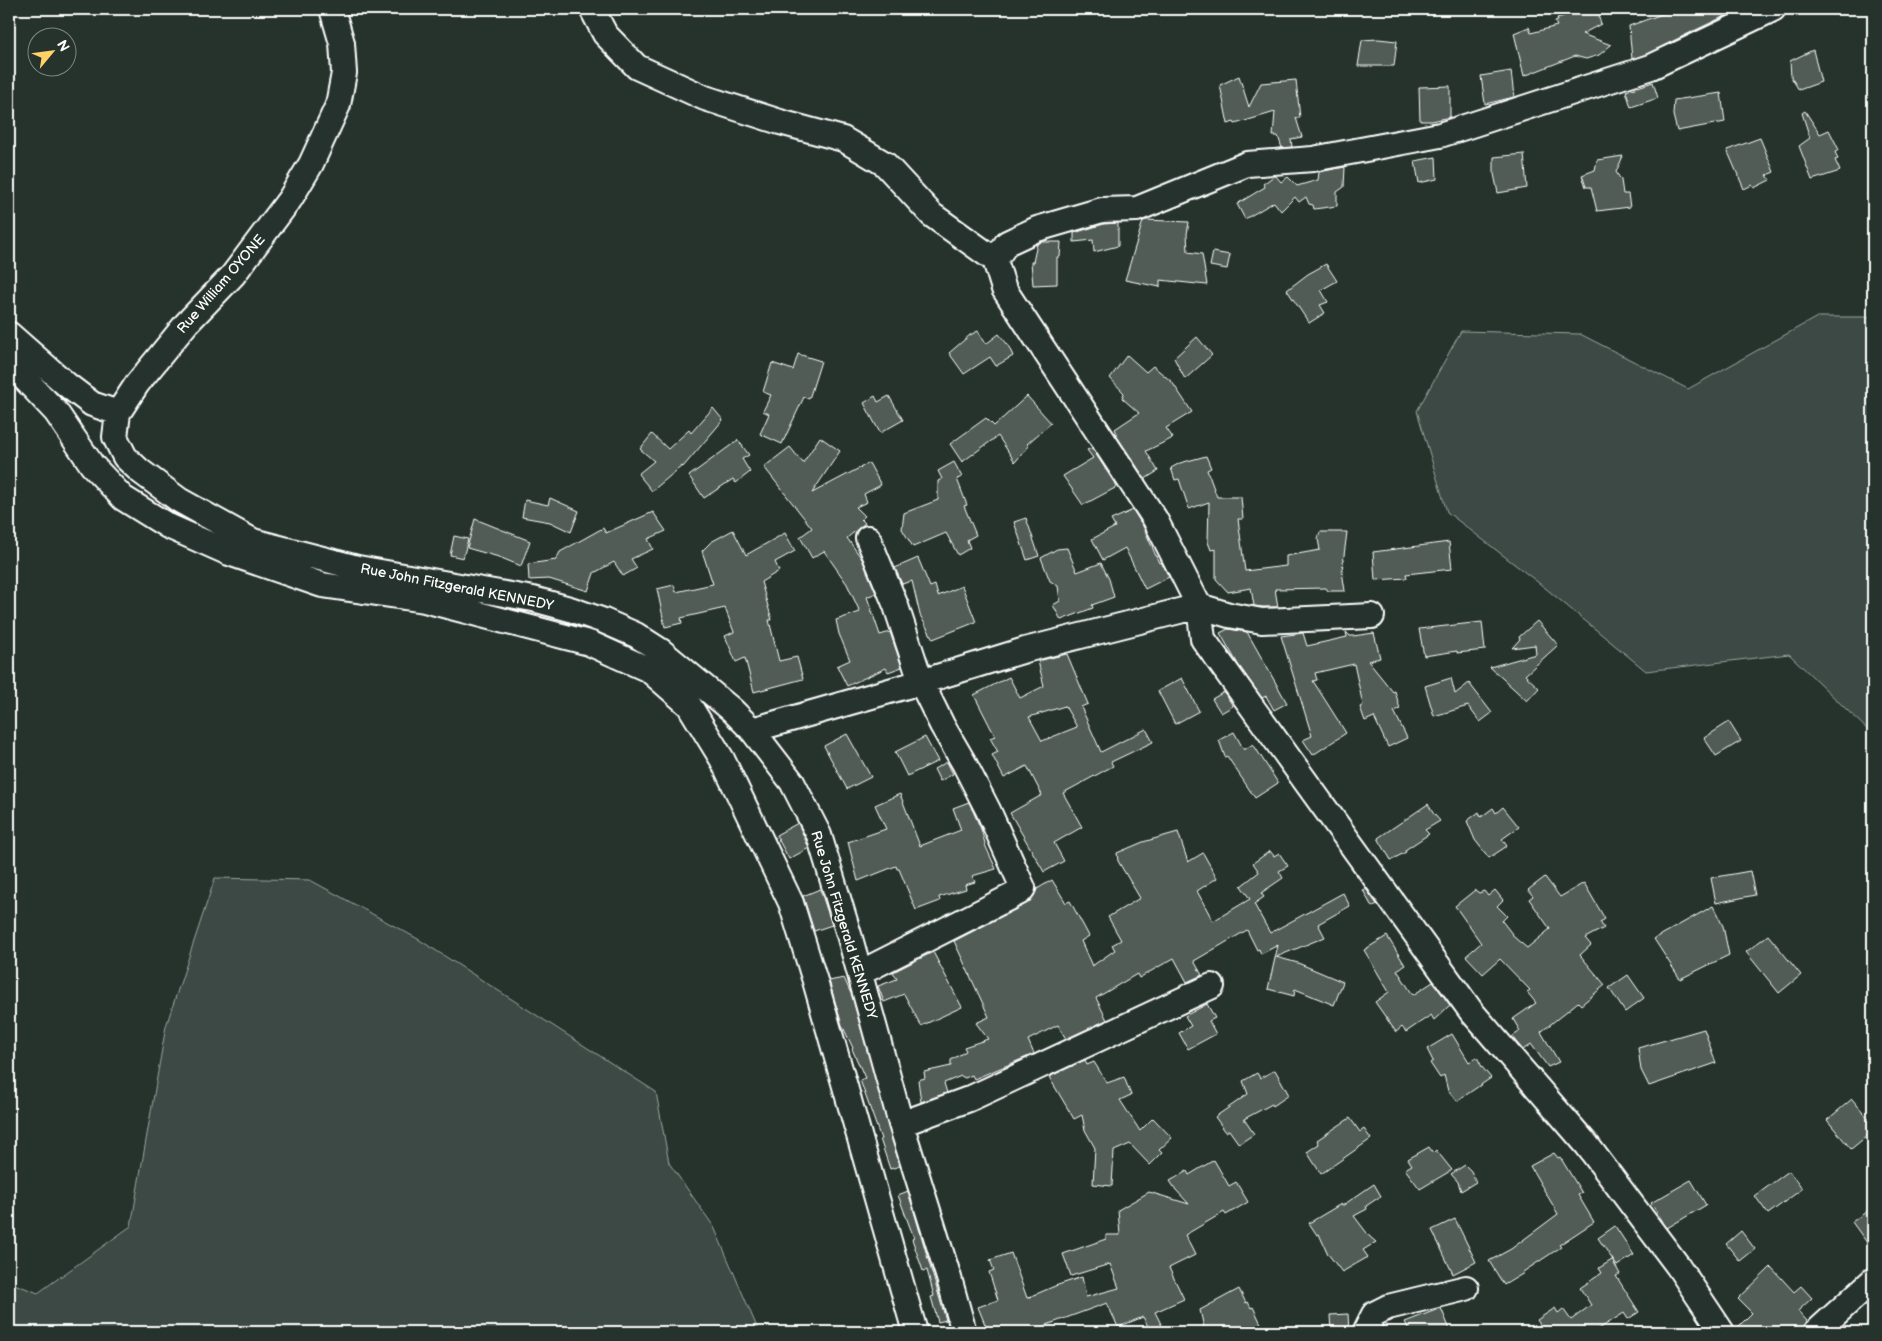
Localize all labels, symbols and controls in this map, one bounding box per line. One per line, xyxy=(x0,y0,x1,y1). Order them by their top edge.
north arrow xyxy=(28,28,78,78)
text: N xyxy=(53,37,73,55)
street label: Rue William OYONE xyxy=(173,231,269,337)
street label: Rue John Fitzgerald KENNEDY xyxy=(359,560,556,614)
street label: Rue John Fitzgerald KENNEDY xyxy=(807,829,881,1022)

